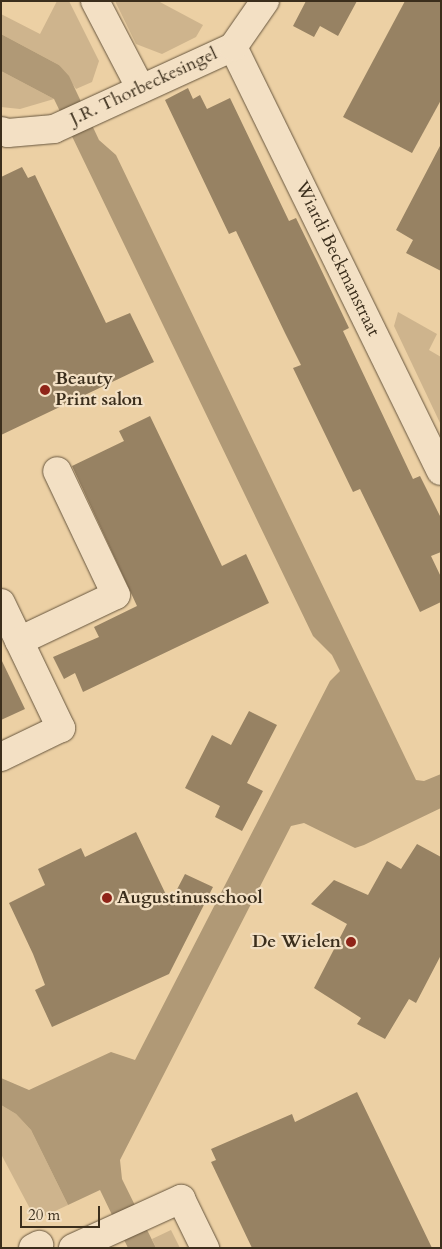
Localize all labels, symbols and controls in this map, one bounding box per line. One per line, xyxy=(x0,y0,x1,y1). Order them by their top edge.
street label: J.R. Thorbeckesingel xyxy=(67,43,221,131)
street label: Wiardi Beckmanstraat xyxy=(290,178,384,340)
place label: Beauty Print salon xyxy=(55,369,143,412)
marker: Beauty Print salon xyxy=(39,384,51,396)
place label: Augustinusschool xyxy=(117,887,263,909)
marker: Augustinusschool xyxy=(101,892,113,904)
place label: De Wielen xyxy=(252,931,341,953)
marker: De Wielen xyxy=(345,936,357,948)
scale bar xyxy=(22,1196,102,1228)
text: 20 m xyxy=(28,1205,60,1225)

